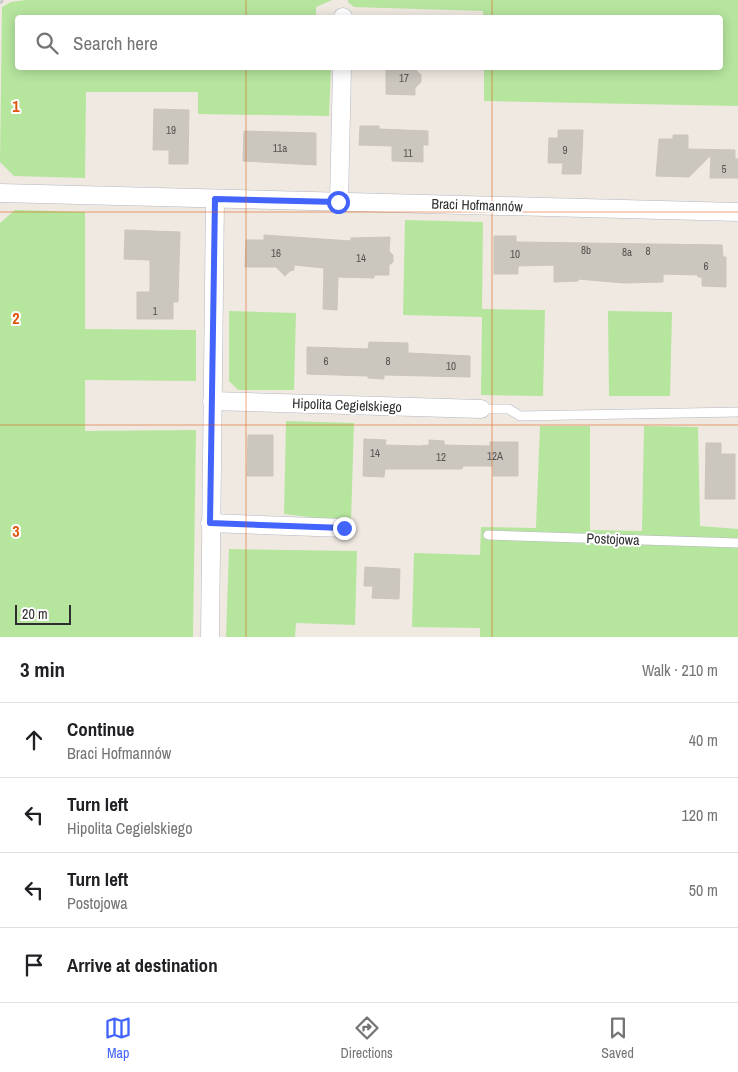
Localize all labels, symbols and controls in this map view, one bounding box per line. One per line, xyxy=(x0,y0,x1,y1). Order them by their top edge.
search box xyxy=(15,15,723,70)
icon: search xyxy=(33,29,61,57)
text: Search here xyxy=(73,30,158,56)
house number: 17 xyxy=(399,71,409,85)
text: 1 xyxy=(12,95,20,117)
house number: 19 xyxy=(166,123,176,137)
house number: 11a xyxy=(273,141,287,155)
house number: 9 xyxy=(562,143,568,157)
house number: 11 xyxy=(403,146,413,160)
house number: 5 xyxy=(721,162,727,176)
route start xyxy=(327,191,350,214)
street label: Braci Hofmannów xyxy=(431,194,524,216)
house number: 8b xyxy=(581,243,591,257)
house number: 8 xyxy=(645,244,651,258)
house number: 8a xyxy=(622,245,632,259)
house number: 16 xyxy=(271,246,281,260)
house number: 10 xyxy=(510,247,520,261)
house number: 14 xyxy=(356,251,366,265)
house number: 6 xyxy=(703,259,709,273)
house number: 1 xyxy=(152,304,158,318)
text: 2 xyxy=(12,307,20,329)
house number: 6 xyxy=(323,354,329,368)
house number: 8 xyxy=(385,354,391,368)
house number: 10 xyxy=(446,359,456,373)
street label: Hipolita Cegielskiego xyxy=(292,394,402,416)
house number: 14 xyxy=(370,446,380,460)
house number: 12A xyxy=(487,449,504,463)
house number: 12 xyxy=(436,450,446,464)
route end xyxy=(333,517,356,540)
text: 3 xyxy=(12,520,20,542)
street label: Postojowa xyxy=(586,529,640,549)
scale bar xyxy=(15,602,71,625)
text: 20 m xyxy=(22,605,48,623)
text: 3 min xyxy=(20,655,65,684)
text: Walk · 210 m xyxy=(642,659,718,681)
text: Continue xyxy=(67,716,135,742)
icon: ahead xyxy=(20,726,48,754)
text: 40 m xyxy=(689,729,718,751)
text: Braci Hofmannów xyxy=(67,742,171,764)
text: Turn left xyxy=(67,791,128,817)
icon: left xyxy=(20,801,48,829)
text: 120 m xyxy=(682,804,718,826)
text: Hipolita Cegielskiego xyxy=(67,817,192,839)
text: Turn left xyxy=(67,866,128,892)
icon: left xyxy=(20,876,48,904)
text: 50 m xyxy=(689,879,718,901)
text: Postojowa xyxy=(67,892,128,914)
icon: arrive xyxy=(20,951,48,979)
text: Arrive at destination xyxy=(67,952,218,978)
tab: Map xyxy=(104,1014,132,1062)
tab: Directions xyxy=(341,1014,393,1062)
tab: Saved xyxy=(601,1014,634,1062)

